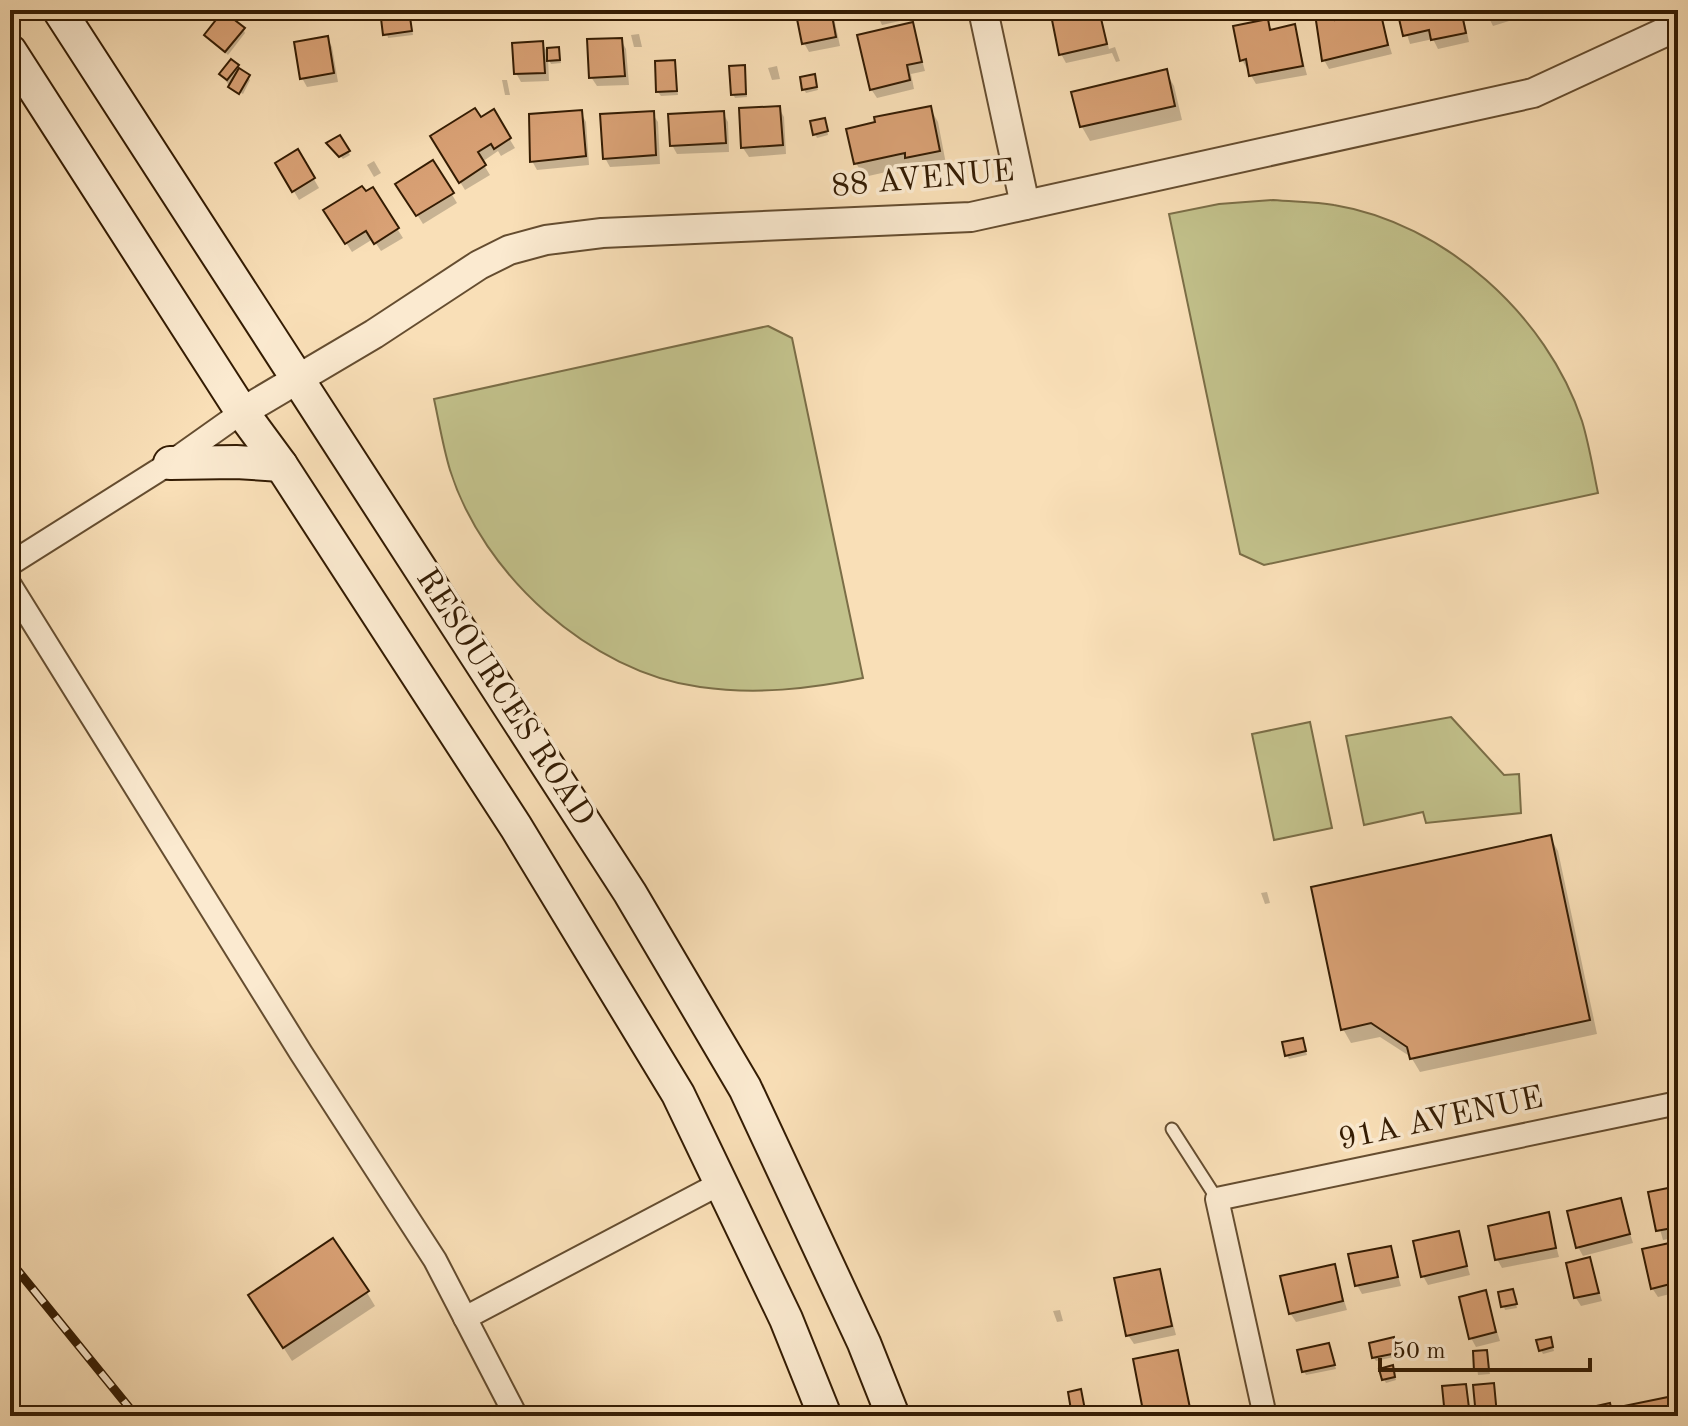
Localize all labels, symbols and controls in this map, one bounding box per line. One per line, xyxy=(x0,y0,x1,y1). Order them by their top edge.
street label: 88 AVENUE xyxy=(830,156,1016,204)
street label: RESOURCES ROAD xyxy=(409,564,599,832)
street label: 91A AVENUE xyxy=(1336,1083,1546,1157)
scale bar xyxy=(1380,1322,1590,1372)
text: 50 m xyxy=(1392,1340,1446,1364)

